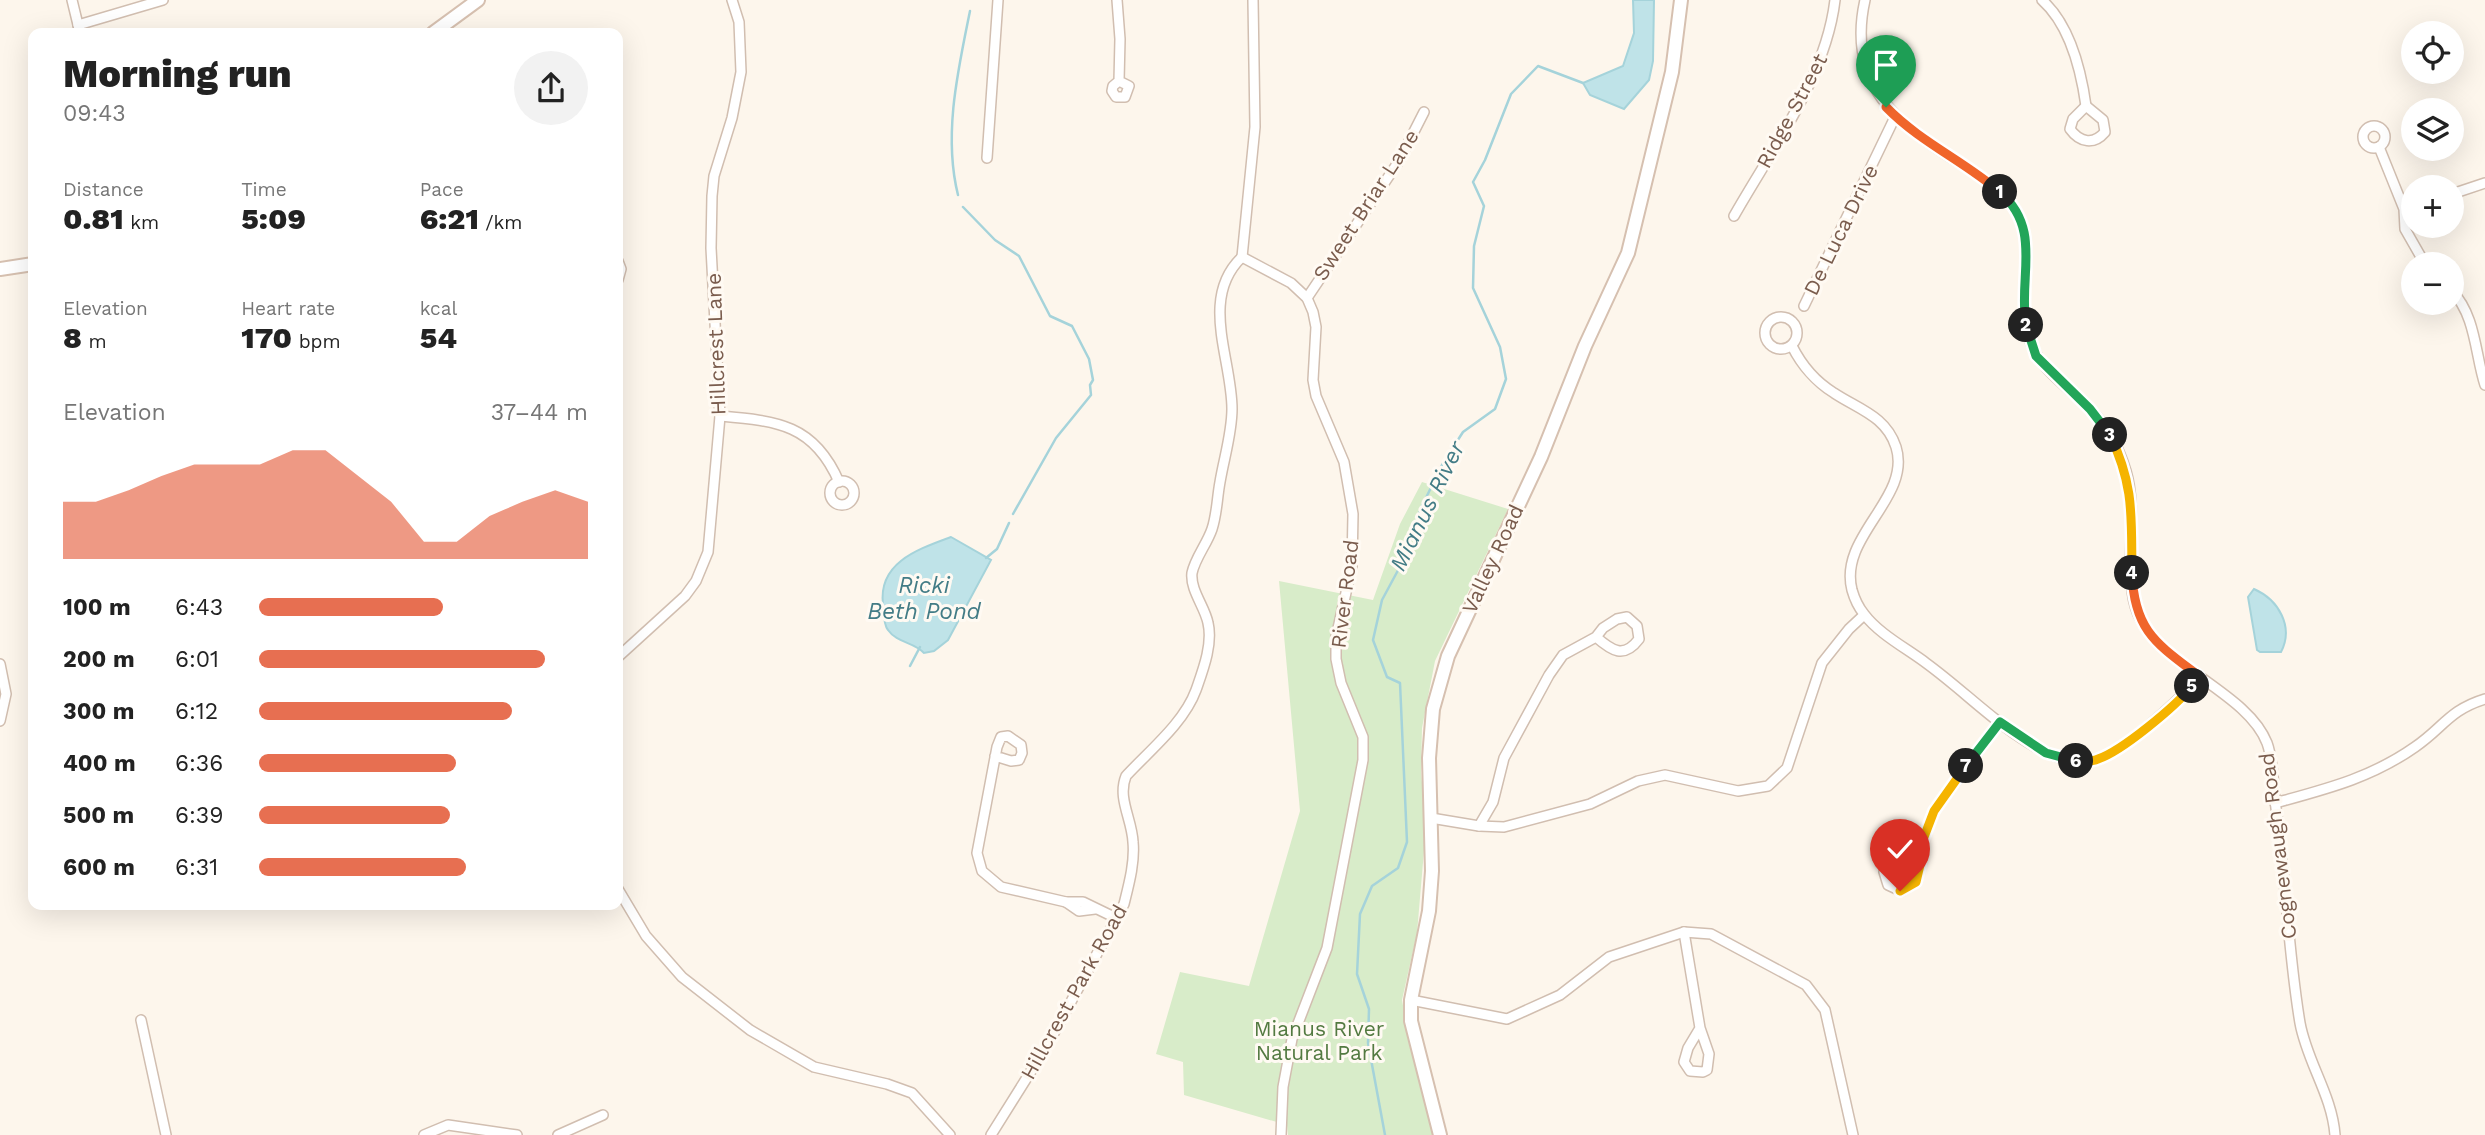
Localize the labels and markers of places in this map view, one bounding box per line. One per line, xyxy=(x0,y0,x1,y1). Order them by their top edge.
pin xyxy=(1856,35,1916,107)
pin: 1 xyxy=(1982,174,2018,210)
pin: 2 xyxy=(2008,308,2044,342)
pin: 3 xyxy=(2092,418,2128,452)
pin: 4 xyxy=(2114,556,2150,590)
pin: 5 xyxy=(2174,668,2210,704)
pin: 6 xyxy=(2058,744,2094,778)
pin: 7 xyxy=(1948,748,1983,784)
pin xyxy=(1870,819,1930,891)

